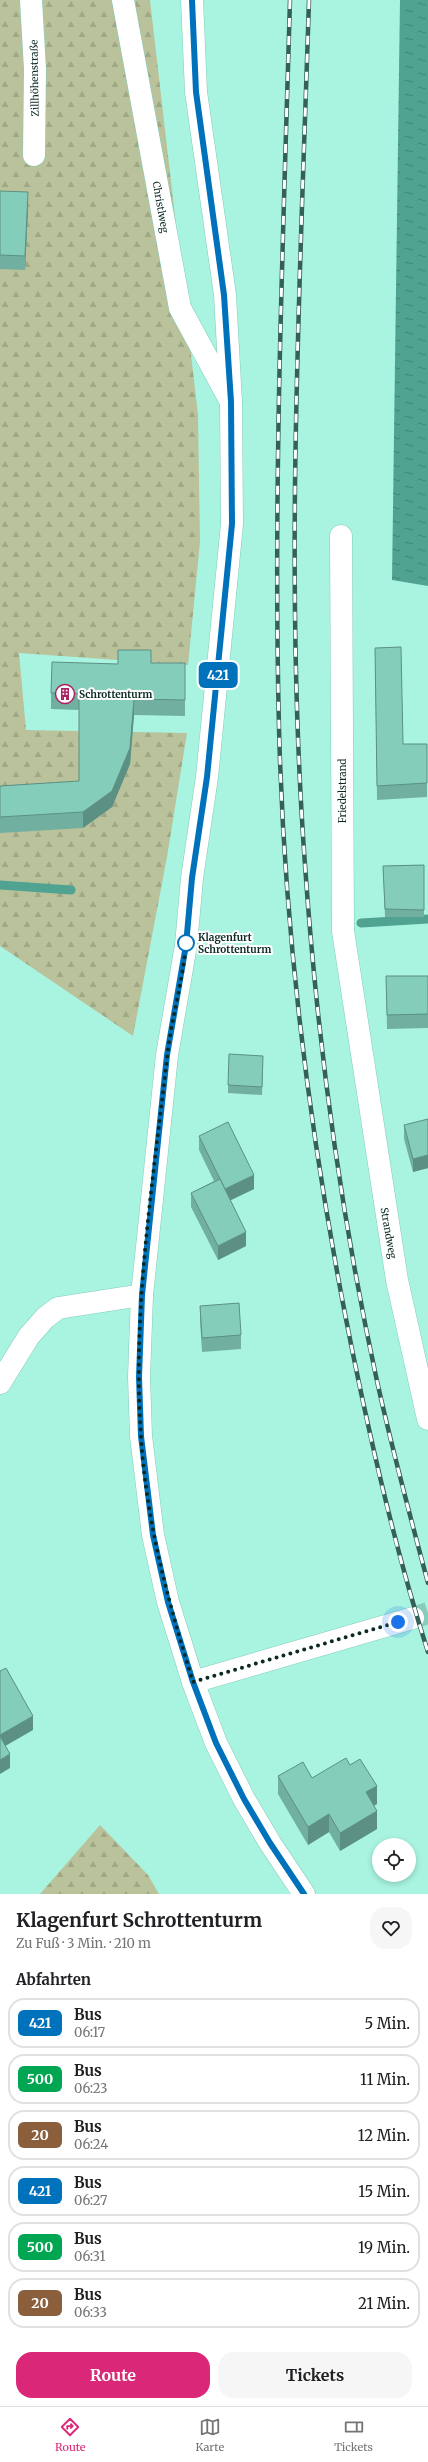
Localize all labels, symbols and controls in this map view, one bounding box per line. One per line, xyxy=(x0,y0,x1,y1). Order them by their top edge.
street label: Zillhöhenstraße xyxy=(27,39,42,117)
street label: Christlweg xyxy=(150,180,171,234)
line badge: 421 xyxy=(195,662,241,688)
text: 421 xyxy=(207,666,229,684)
building icon: Schrottenturm xyxy=(54,683,76,705)
place label: Schrottenturm xyxy=(79,688,152,701)
street label: Friedelstrand xyxy=(336,759,349,823)
place label: Klagenfurt Schrottenturm xyxy=(198,931,271,956)
marker: Klagenfurt Schrottenturm xyxy=(177,934,195,952)
street label: Strandweg xyxy=(378,1206,399,1260)
your location xyxy=(388,1612,408,1632)
map controls xyxy=(372,1838,416,1882)
button: locate xyxy=(372,1838,416,1882)
button: heart xyxy=(370,1907,412,1949)
text: Klagenfurt Schrottenturm xyxy=(16,1908,262,1932)
text: Zu Fuß · 3 Min. · 210 m xyxy=(16,1935,151,1952)
text: Abfahrten xyxy=(16,1970,91,1989)
text: Bus xyxy=(74,2005,102,2024)
text: 421 xyxy=(29,2014,51,2032)
text: 5 Min. xyxy=(364,2014,410,2033)
text: 06:17 xyxy=(74,2024,105,2041)
text: Bus xyxy=(74,2061,102,2080)
text: 500 xyxy=(27,2070,53,2088)
text: 11 Min. xyxy=(360,2070,410,2089)
text: 06:23 xyxy=(74,2080,108,2097)
text: Bus xyxy=(74,2117,102,2136)
text: 20 xyxy=(31,2126,49,2144)
text: 12 Min. xyxy=(358,2126,410,2145)
text: 06:24 xyxy=(74,2136,108,2153)
text: Bus xyxy=(74,2173,102,2192)
text: 421 xyxy=(29,2182,51,2200)
text: 15 Min. xyxy=(358,2182,410,2201)
text: 06:27 xyxy=(74,2192,108,2209)
text: Bus xyxy=(74,2229,102,2248)
text: 500 xyxy=(27,2238,53,2256)
text: 19 Min. xyxy=(358,2238,410,2257)
text: 06:31 xyxy=(74,2248,105,2265)
text: Bus xyxy=(74,2285,102,2304)
text: 20 xyxy=(31,2294,49,2312)
text: 21 Min. xyxy=(358,2294,410,2313)
text: 06:33 xyxy=(74,2304,107,2321)
button: Route xyxy=(16,2352,210,2398)
button: Tickets xyxy=(218,2352,412,2398)
tab: Route xyxy=(55,2416,86,2454)
tab: Karte xyxy=(196,2416,224,2454)
tab: Tickets xyxy=(334,2416,373,2454)

